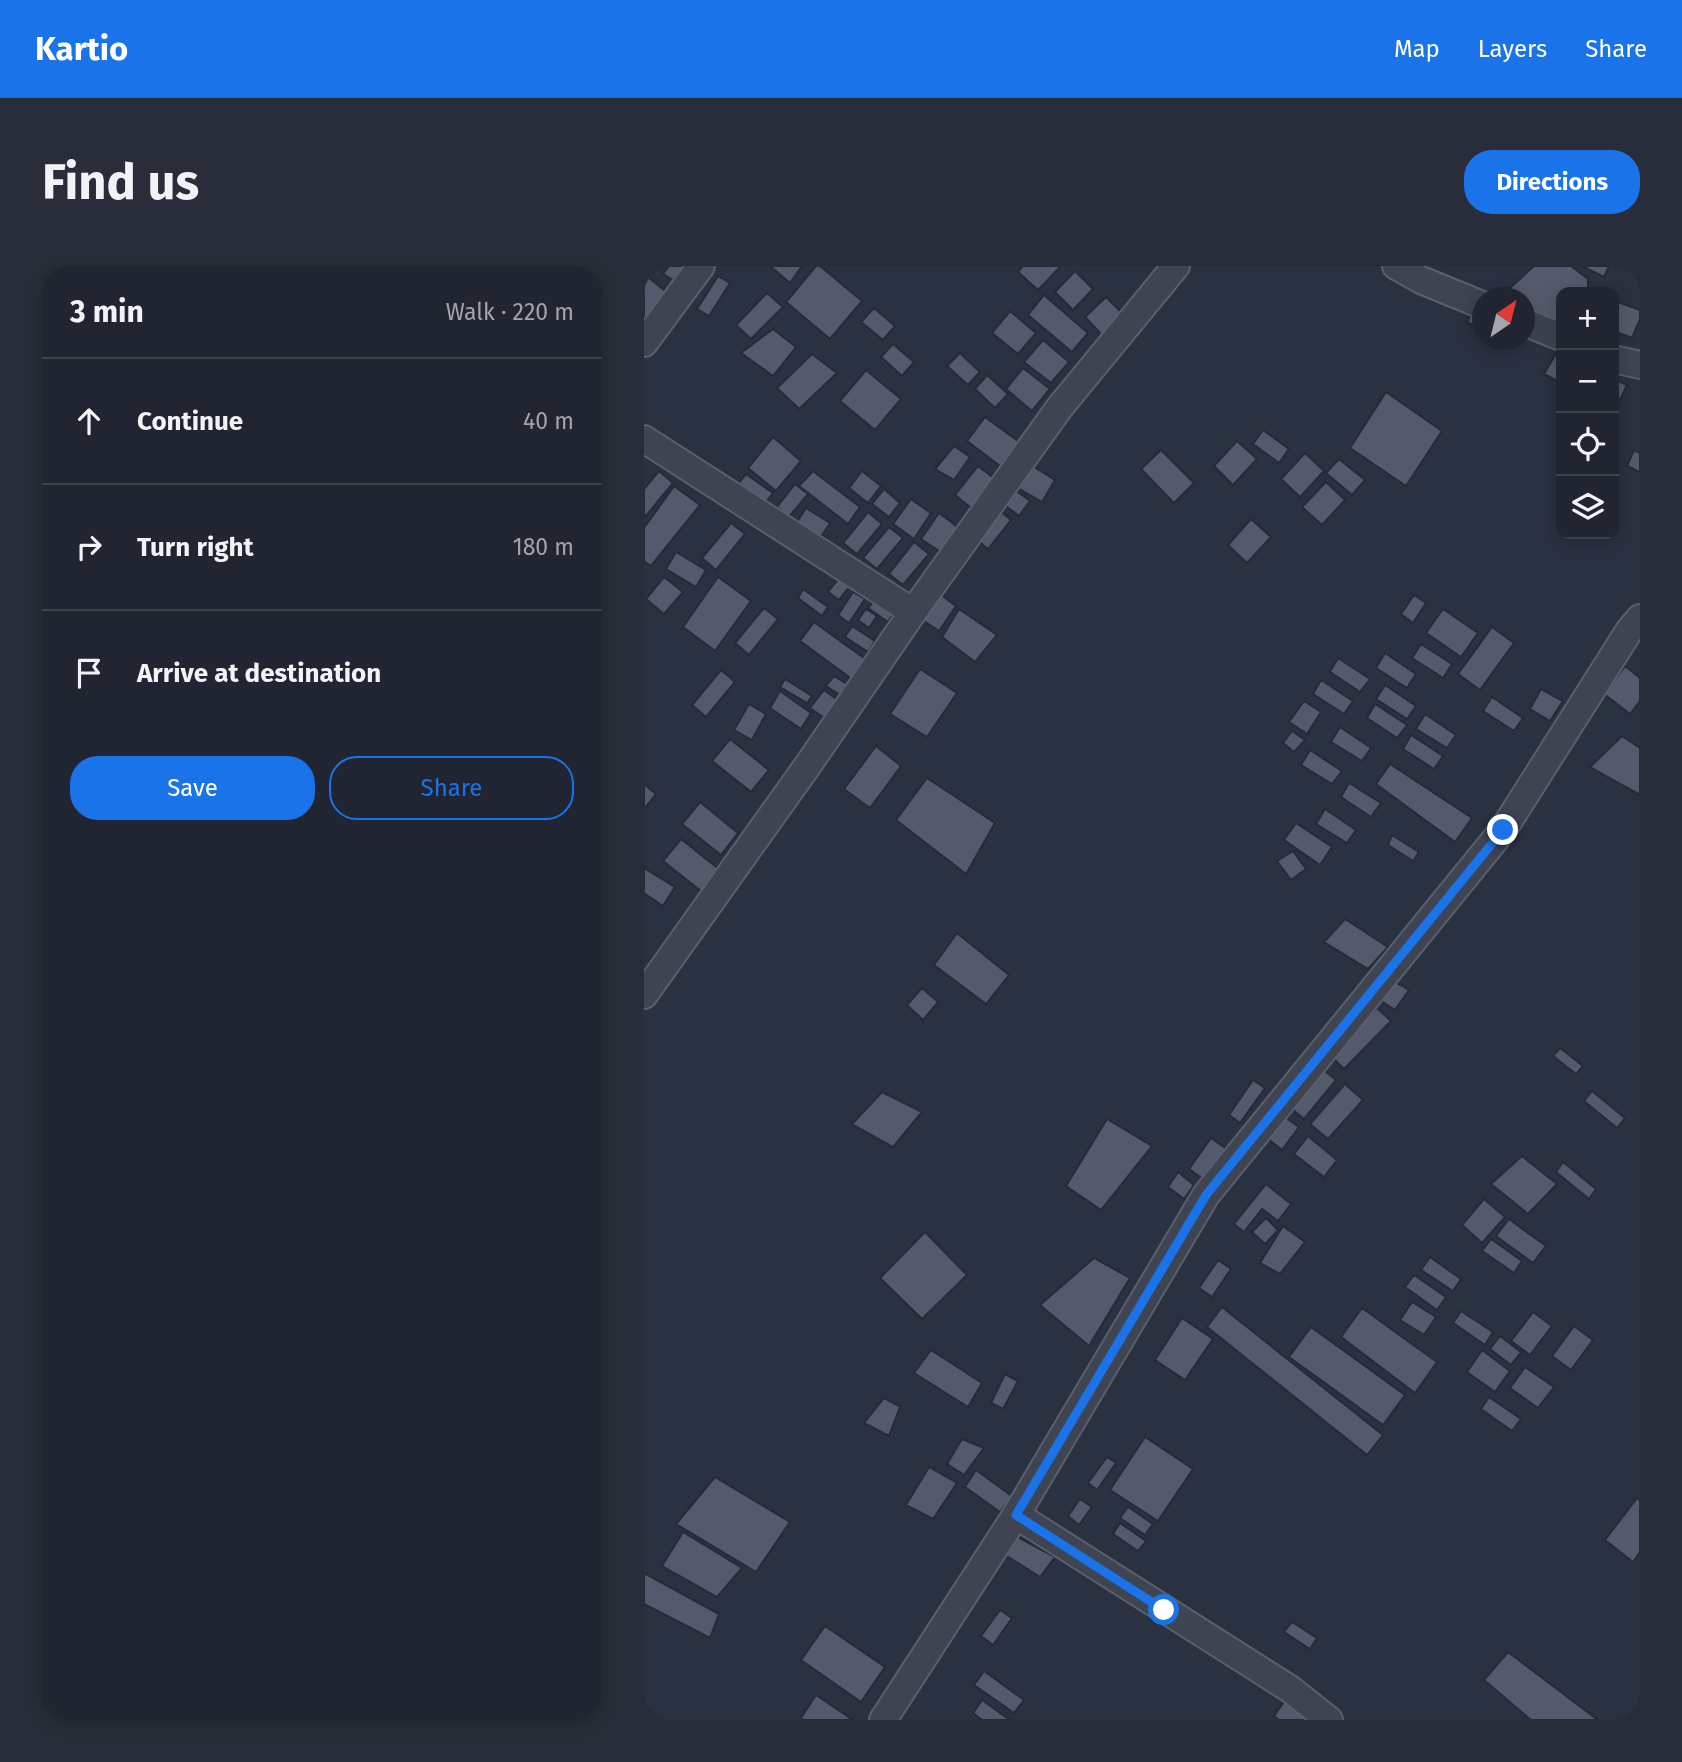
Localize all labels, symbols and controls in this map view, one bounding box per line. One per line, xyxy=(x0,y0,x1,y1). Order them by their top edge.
text: Kartio xyxy=(35,29,128,69)
text: Map xyxy=(1394,35,1440,63)
text: Layers xyxy=(1478,35,1547,63)
text: Share xyxy=(1585,35,1647,63)
button: Directions xyxy=(1464,150,1640,214)
text: Find us xyxy=(42,153,199,212)
north arrow xyxy=(1472,287,1535,350)
map controls xyxy=(1556,287,1619,539)
button: + xyxy=(1556,287,1619,350)
text: 3 min xyxy=(70,294,144,330)
text: Walk · 220 m xyxy=(446,298,574,326)
button: − xyxy=(1556,350,1619,413)
icon: ahead xyxy=(70,402,108,440)
text: Continue xyxy=(137,406,243,437)
text: 40 m xyxy=(523,407,574,435)
button: locate xyxy=(1556,413,1619,476)
button: layers xyxy=(1556,476,1619,539)
icon: right xyxy=(70,528,108,566)
text: Turn right xyxy=(137,532,254,563)
text: 180 m xyxy=(513,533,574,561)
icon: arrive xyxy=(70,654,108,692)
text: Arrive at destination xyxy=(137,658,381,689)
button: Save xyxy=(70,756,315,820)
button: Share xyxy=(329,756,574,820)
route end xyxy=(1487,814,1518,845)
route start xyxy=(1148,1594,1179,1625)

